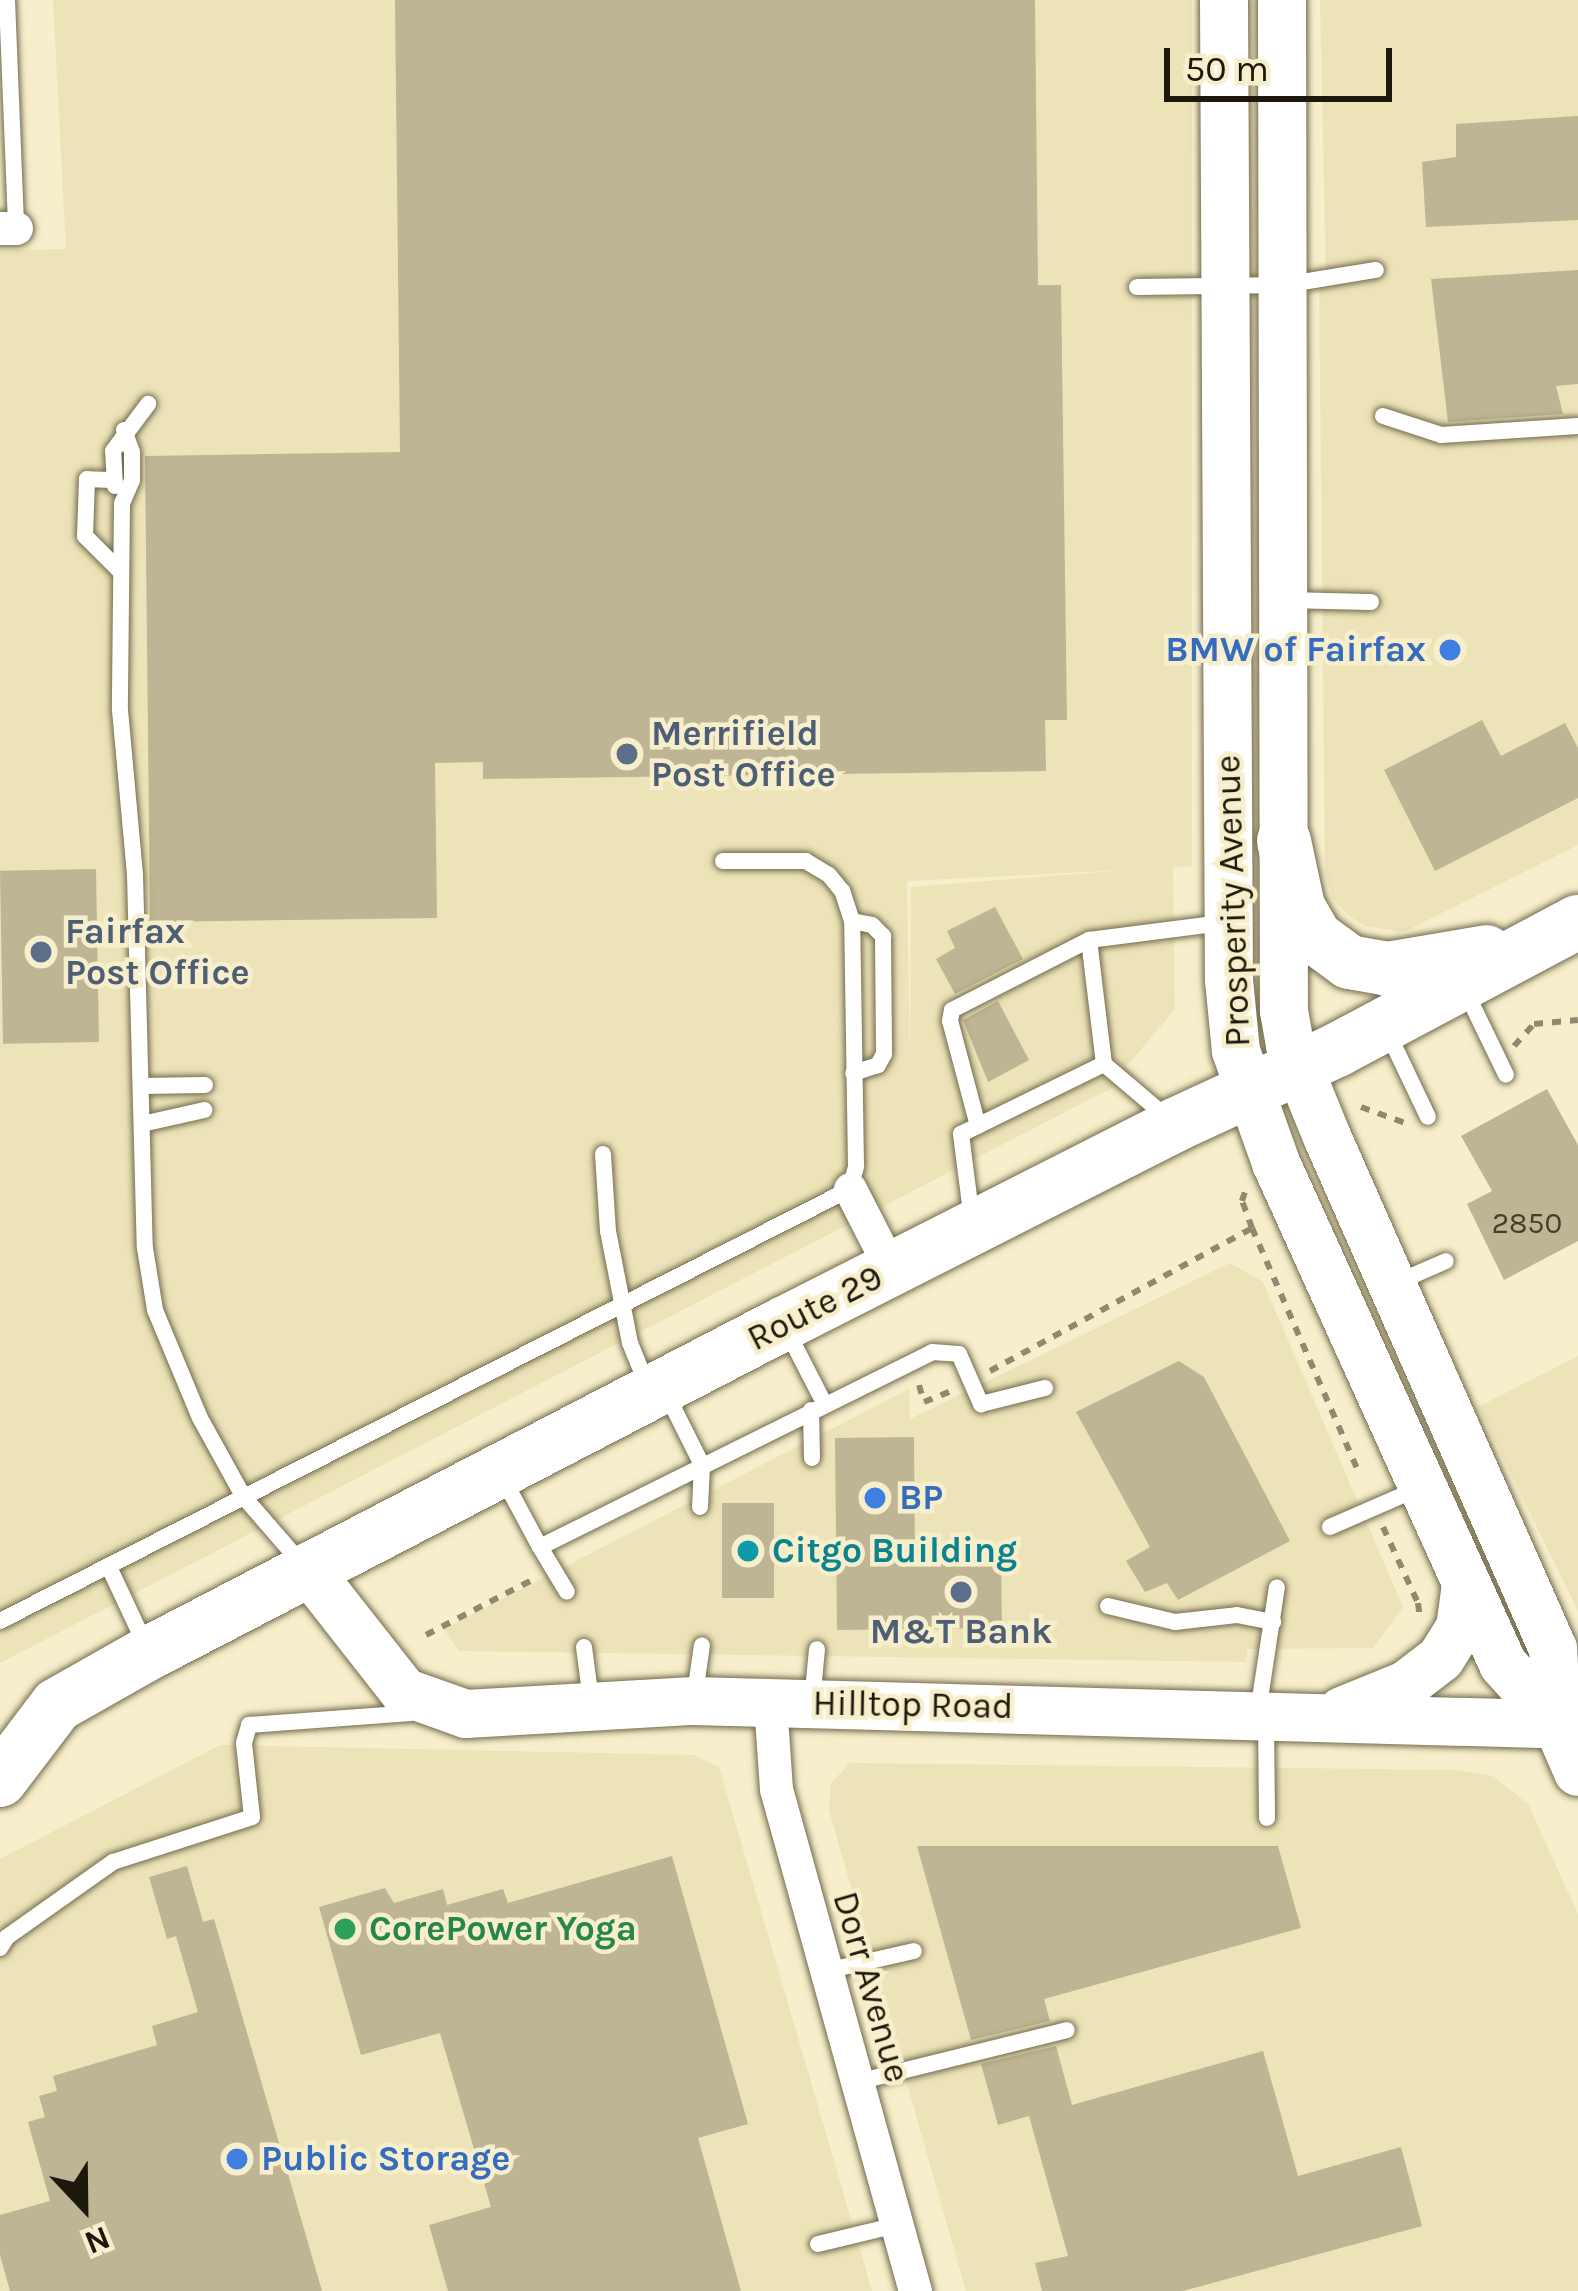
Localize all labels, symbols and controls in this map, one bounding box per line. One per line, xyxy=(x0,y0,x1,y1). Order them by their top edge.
scale bar xyxy=(1170,24,1398,98)
text: 50 m xyxy=(1185,48,1269,90)
place label: BMW of Fairfax xyxy=(1165,628,1426,672)
marker: BMW of Fairfax xyxy=(1437,637,1463,663)
place label: Merrifield Post Office xyxy=(651,711,836,796)
marker: Merrifield Post Office xyxy=(614,741,640,767)
street label: Prosperity Avenue xyxy=(1206,754,1260,1048)
place label: Fairfax Post Office xyxy=(65,909,250,994)
marker: Fairfax Post Office xyxy=(28,939,54,965)
house number: 2850 xyxy=(1492,1205,1562,1241)
street label: Route 29 xyxy=(740,1256,890,1360)
place label: BP xyxy=(899,1476,943,1520)
marker: BP xyxy=(862,1485,888,1511)
place label: Citgo Building xyxy=(772,1529,1017,1573)
marker: Citgo Building xyxy=(735,1538,761,1564)
marker: M&T Bank xyxy=(948,1579,974,1605)
place label: M&T Bank xyxy=(870,1610,1052,1654)
street label: Hilltop Road xyxy=(812,1682,1014,1728)
street label: Dorr Avenue xyxy=(823,1887,919,2087)
place label: CorePower Yoga xyxy=(369,1907,637,1951)
marker: CorePower Yoga xyxy=(332,1916,358,1942)
place label: Public Storage xyxy=(261,2137,510,2181)
marker: Public Storage xyxy=(224,2146,250,2172)
north arrow xyxy=(24,2147,144,2267)
text: N xyxy=(79,2218,116,2262)

